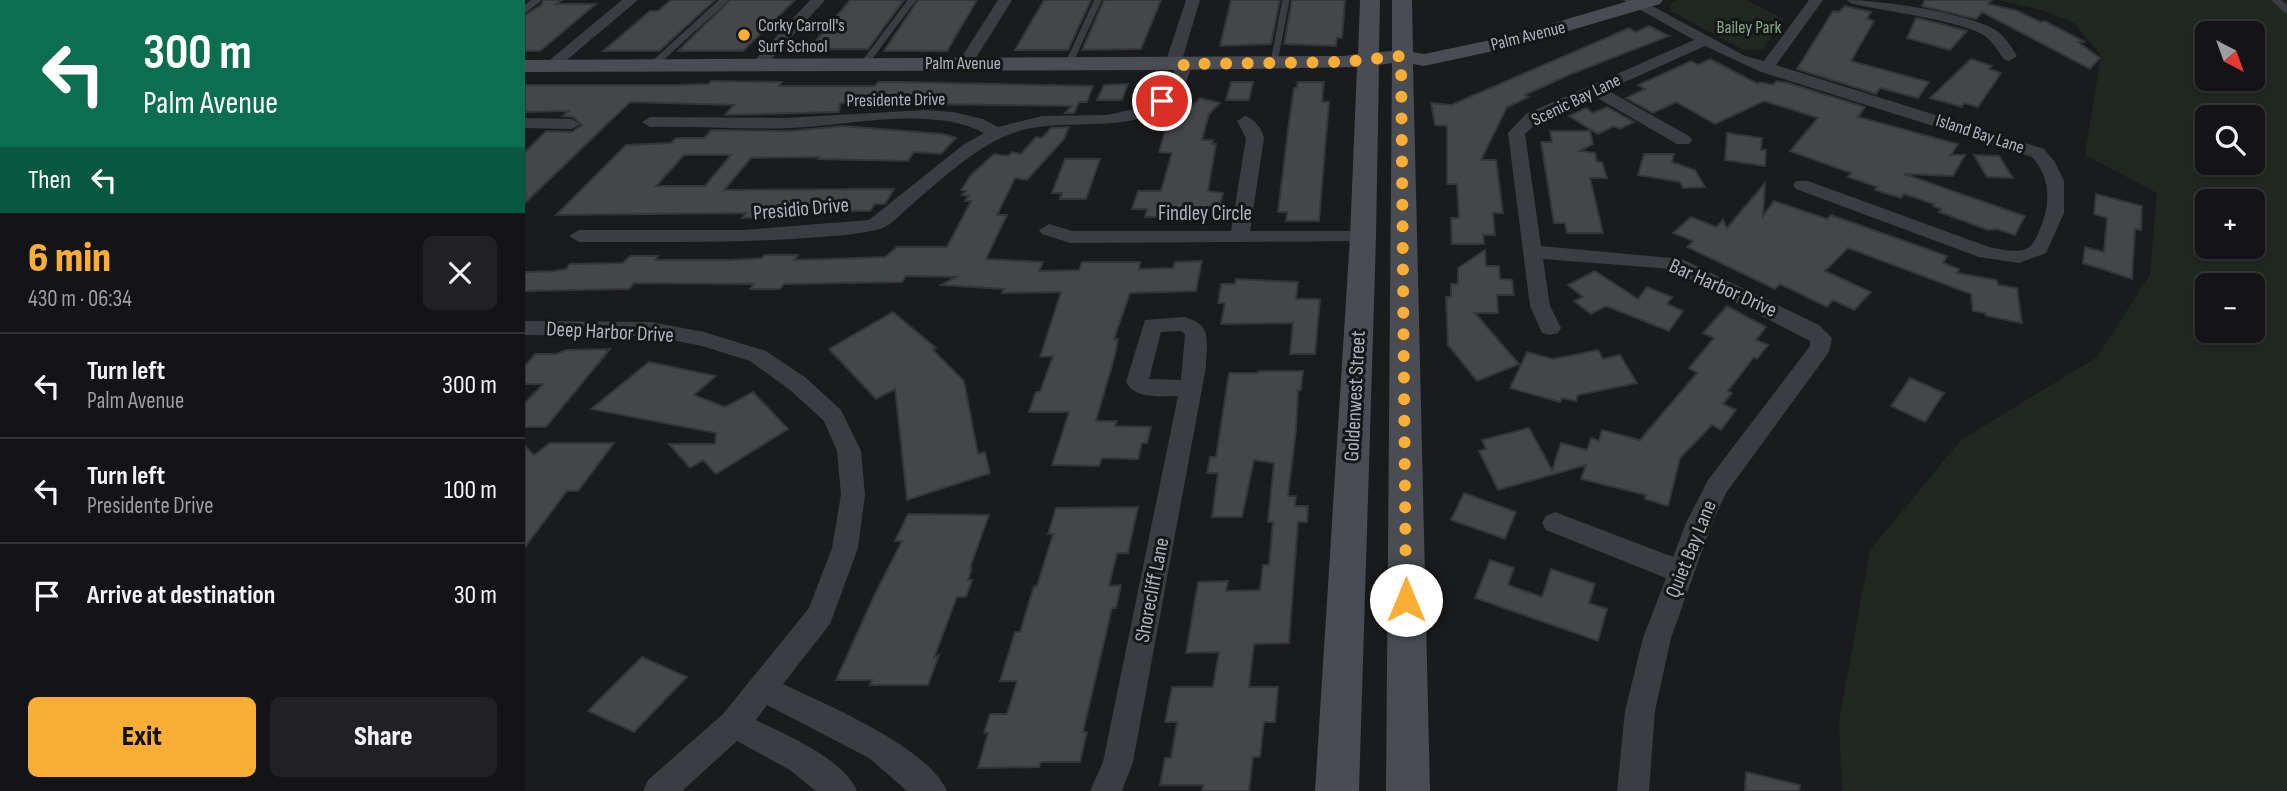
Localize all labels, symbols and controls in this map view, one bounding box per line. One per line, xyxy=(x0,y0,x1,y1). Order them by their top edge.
place label: Corky Carroll's Surf School xyxy=(758,15,845,57)
street label: Palm Avenue xyxy=(1489,17,1567,55)
park label: Bailey Park xyxy=(1717,17,1782,38)
north arrow xyxy=(2195,21,2265,91)
map controls xyxy=(2195,21,2265,343)
text: 300 m xyxy=(143,24,252,83)
marker: Corky Carroll's Surf School xyxy=(736,27,752,43)
icon: left xyxy=(28,28,119,119)
street label: Palm Avenue xyxy=(925,53,1001,74)
street label: Scenic Bay Lane xyxy=(1528,69,1624,131)
pin xyxy=(1132,71,1192,131)
icon: arrive xyxy=(1143,82,1181,120)
text: Palm Avenue xyxy=(143,84,278,123)
street label: Presidente Drive xyxy=(846,89,946,111)
button: search xyxy=(2195,105,2265,175)
street label: Island Bay Lane xyxy=(1933,110,2027,158)
icon: left xyxy=(85,161,123,199)
text: Then xyxy=(28,165,71,196)
button: + xyxy=(2195,189,2265,259)
street label: Presidio Drive xyxy=(752,192,850,226)
street label: Findley Circle xyxy=(1158,201,1252,226)
text: 6 min xyxy=(28,233,111,284)
button: close xyxy=(423,236,497,310)
street label: Bar Harbor Drive xyxy=(1665,253,1781,323)
button: − xyxy=(2195,273,2265,343)
text: 430 m · 06:34 xyxy=(28,285,132,313)
street label: Deep Harbor Drive xyxy=(546,316,674,348)
street label: Goldenwest Street xyxy=(1339,330,1371,462)
text: Turn left xyxy=(87,356,165,387)
icon: left xyxy=(28,367,66,405)
text: 300 m xyxy=(442,370,497,401)
text: Palm Avenue xyxy=(87,387,184,415)
text: Turn left xyxy=(87,461,165,492)
icon: left xyxy=(28,472,66,510)
text: 100 m xyxy=(444,475,497,506)
text: Presidente Drive xyxy=(87,492,213,520)
street label: Quiet Bay Lane xyxy=(1660,496,1722,602)
street label: Shorecliff Lane xyxy=(1130,536,1174,644)
position arrow xyxy=(1369,563,1443,637)
icon: arrive xyxy=(28,577,66,615)
text: Arrive at destination xyxy=(87,580,275,611)
text: 30 m xyxy=(454,580,497,611)
button: Exit xyxy=(28,697,256,777)
button: Share xyxy=(270,697,497,777)

